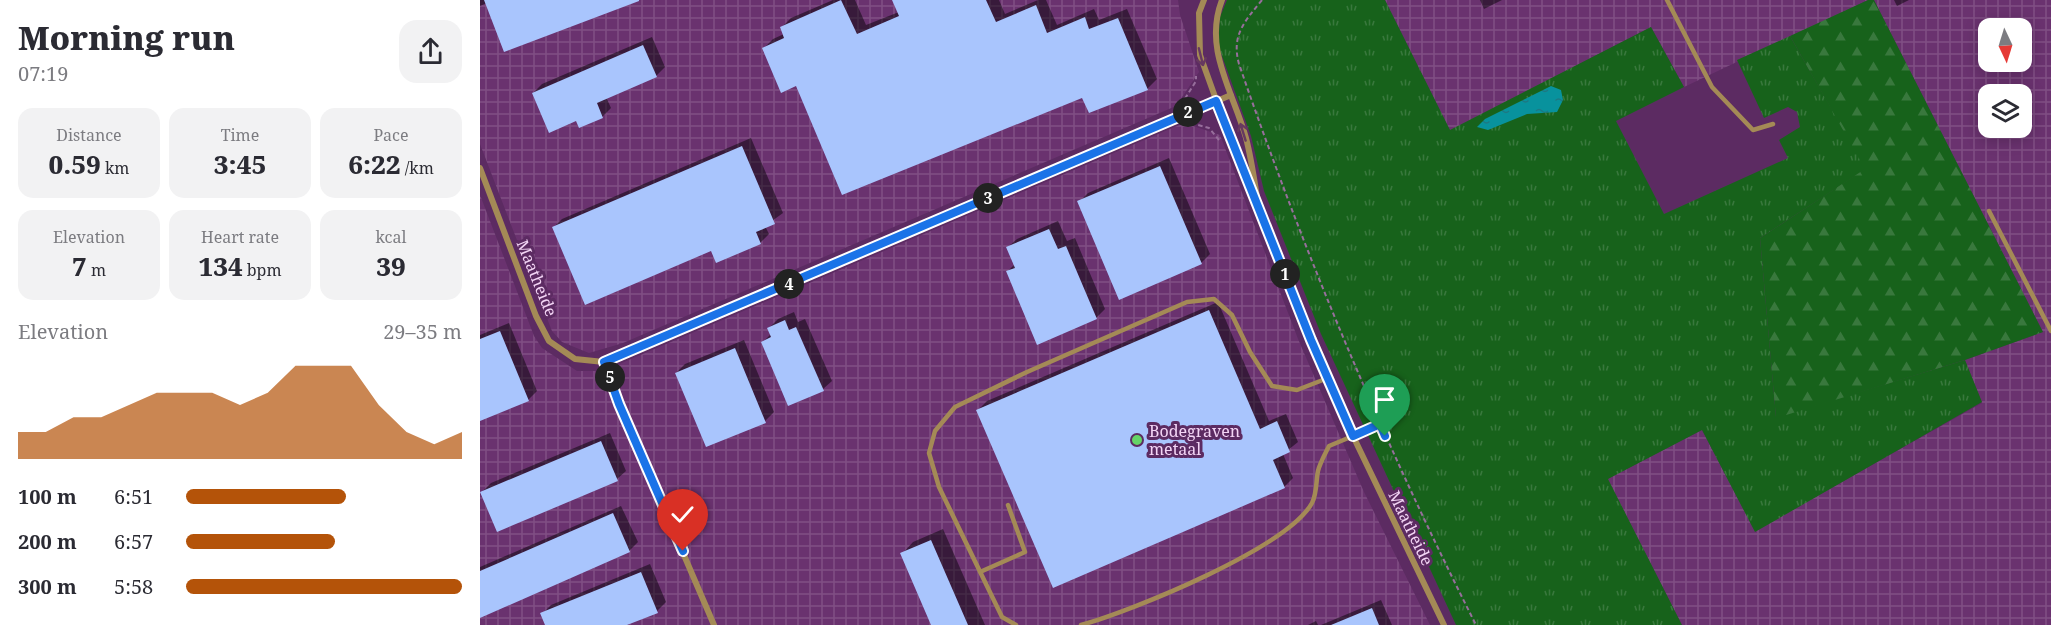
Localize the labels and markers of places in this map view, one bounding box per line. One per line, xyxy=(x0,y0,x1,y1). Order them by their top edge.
pin: 2 xyxy=(1173,97,1203,127)
pin: 3 xyxy=(973,183,1003,213)
pin: 1 xyxy=(1270,259,1300,289)
pin: 4 xyxy=(774,269,804,299)
pin: 5 xyxy=(595,362,625,392)
pin xyxy=(1359,374,1410,436)
place label: Bodegraven metaal xyxy=(1149,420,1240,460)
marker: Bodegraven metaal xyxy=(1130,433,1144,447)
pin xyxy=(657,489,708,551)

